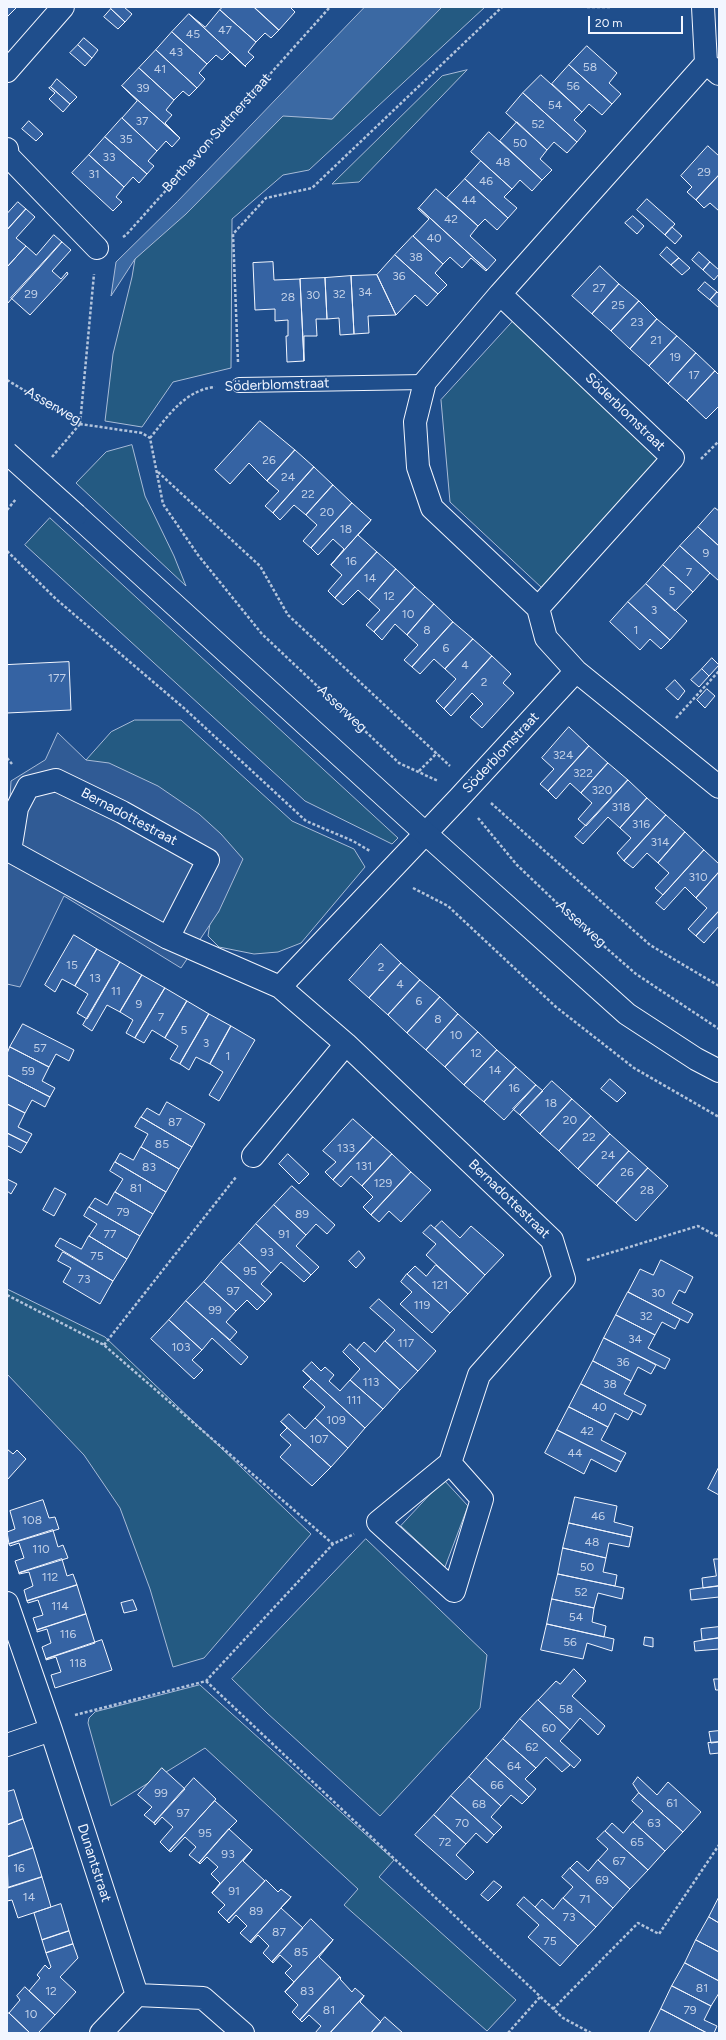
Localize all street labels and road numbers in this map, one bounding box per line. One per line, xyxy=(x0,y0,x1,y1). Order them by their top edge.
street label: Bertha von Suttnerstraat xyxy=(159,70,275,196)
street label: Söderblomstraat xyxy=(581,370,669,454)
street label: Söderblomstraat xyxy=(224,375,330,395)
street label: Asserweg xyxy=(22,383,84,429)
street label: Asserweg xyxy=(314,682,370,736)
street label: Söderblomstraat xyxy=(459,709,543,797)
street label: Bernadottestraat xyxy=(78,785,180,849)
street label: Asserweg xyxy=(553,897,609,951)
street label: Bernadottestraat xyxy=(465,1156,553,1242)
street label: Dunantstraat xyxy=(73,1822,115,1904)

